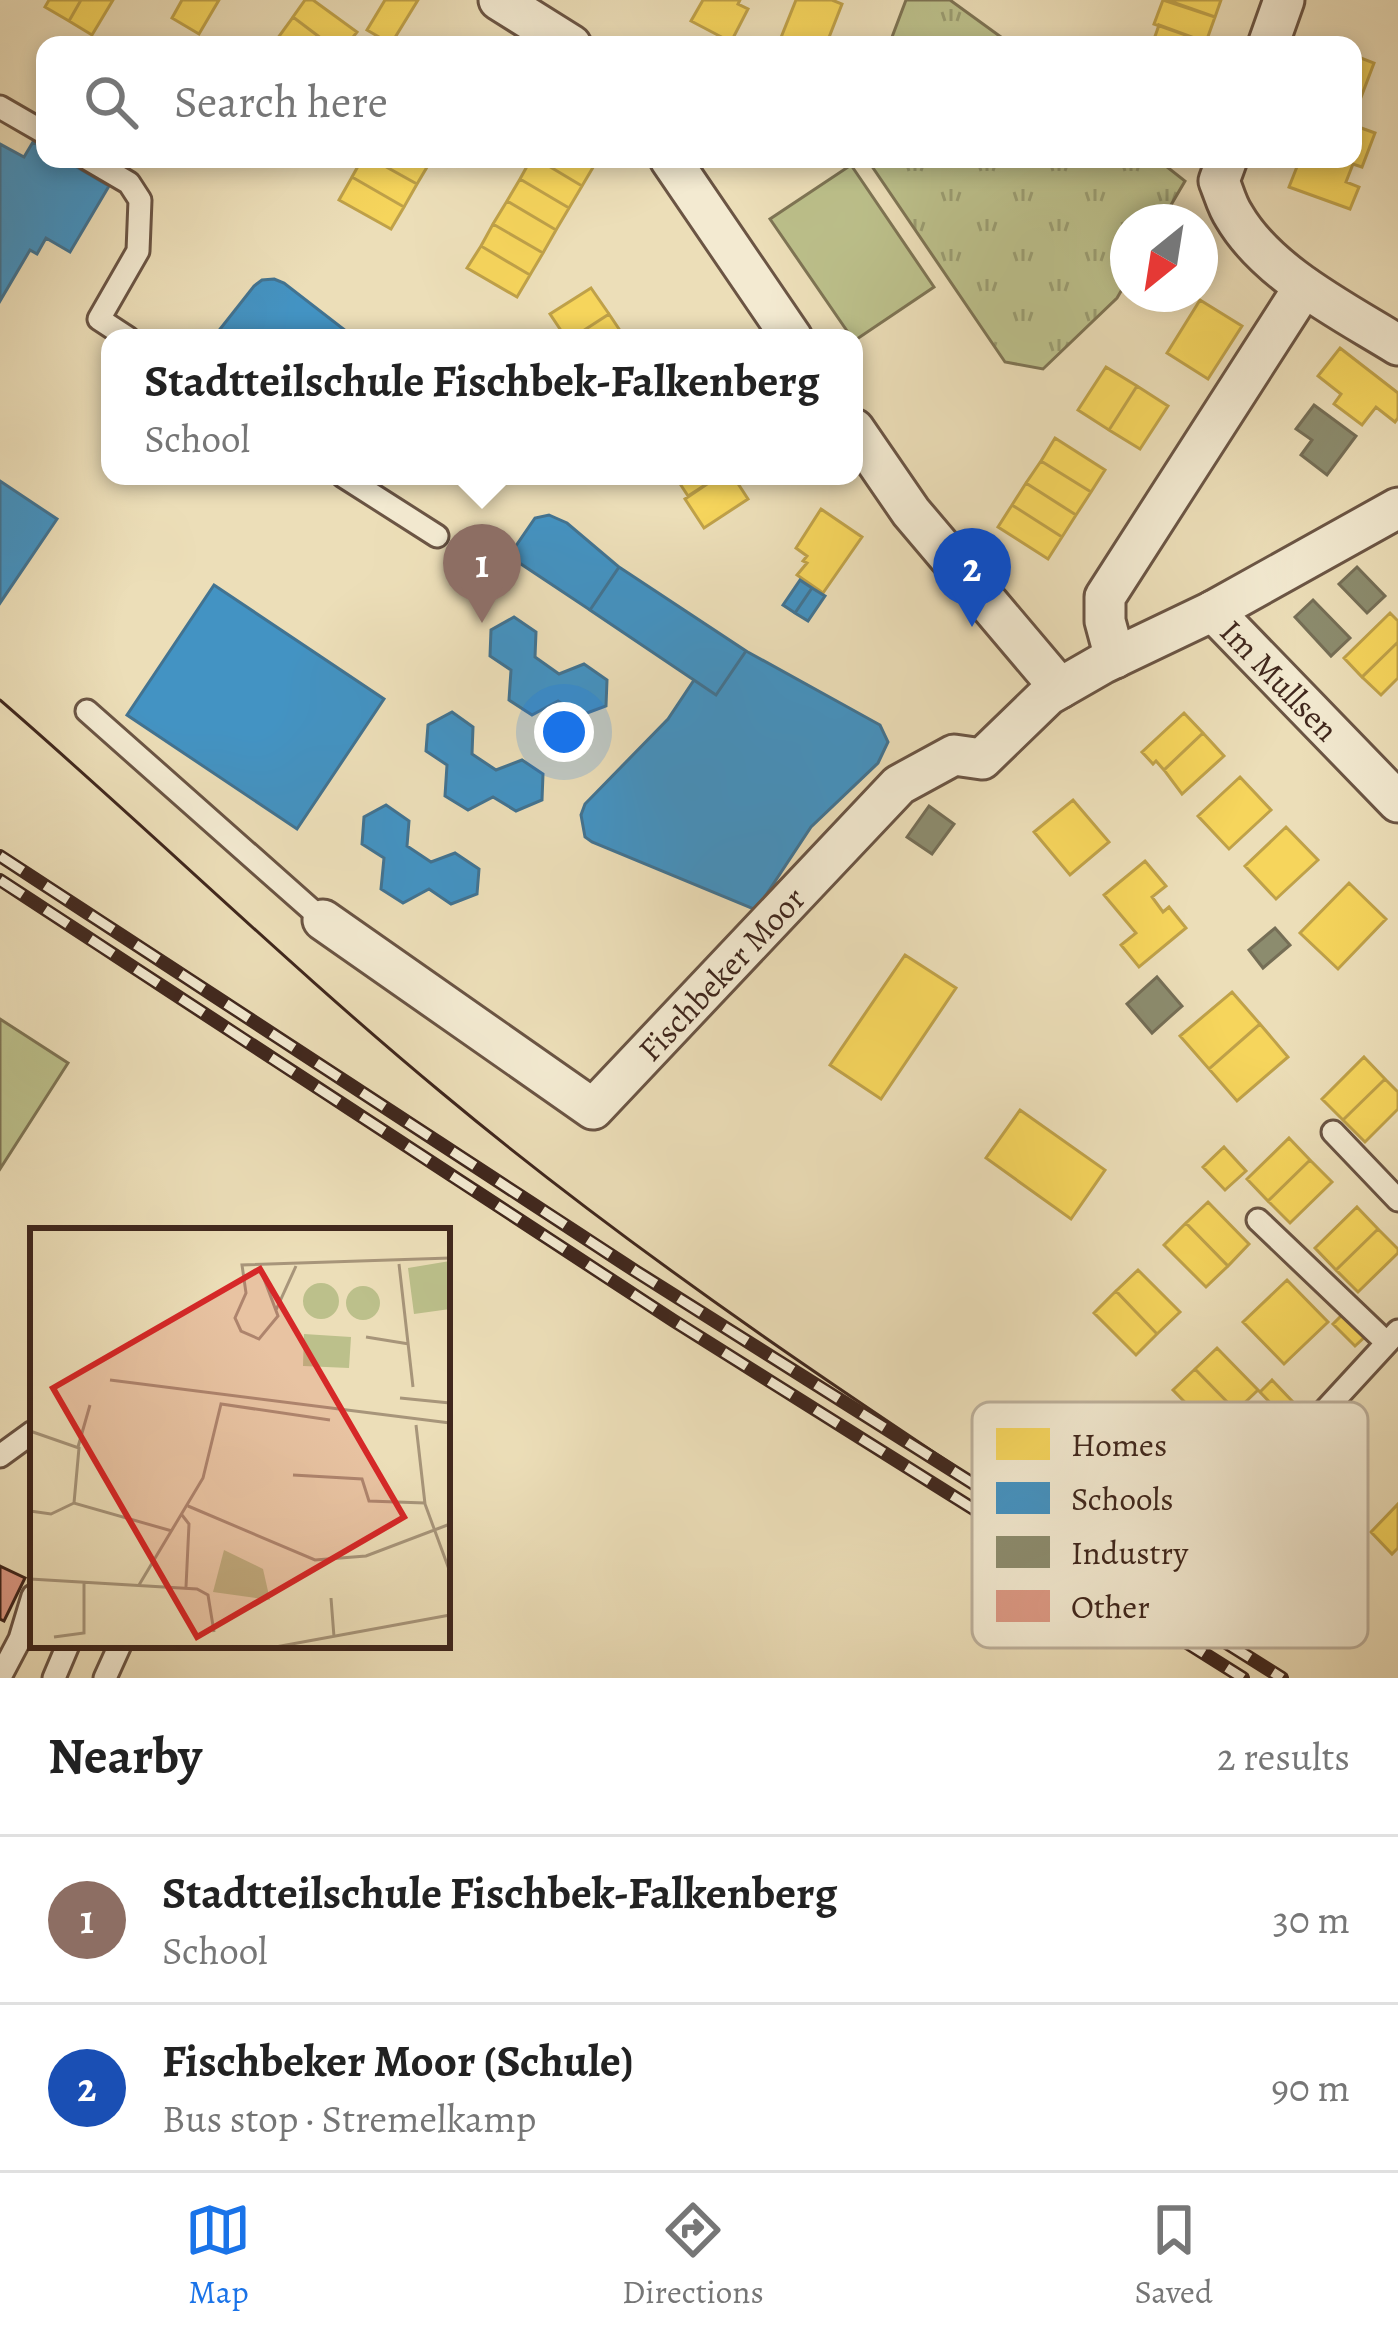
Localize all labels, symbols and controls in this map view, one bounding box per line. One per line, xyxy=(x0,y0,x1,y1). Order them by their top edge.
search box xyxy=(36,36,1362,168)
icon: search xyxy=(78,69,144,135)
text: Search here xyxy=(174,71,388,133)
north arrow xyxy=(1110,204,1218,312)
popup xyxy=(101,329,863,485)
text: Stadtteilschule Fischbek-Falkenberg xyxy=(144,350,820,412)
text: School xyxy=(144,412,250,465)
pin: 1 xyxy=(443,524,521,623)
pin: 2 xyxy=(933,528,1011,627)
street label: Im Mullsen xyxy=(1210,610,1349,751)
your location xyxy=(534,702,594,762)
street label: Fischbeker Moor xyxy=(628,877,815,1071)
inset map xyxy=(30,1228,450,1648)
legend xyxy=(972,1402,1368,1648)
text: Homes xyxy=(1071,1422,1167,1467)
text: Schools xyxy=(1071,1476,1174,1521)
text: Industry xyxy=(1071,1530,1189,1575)
text: Other xyxy=(1071,1584,1150,1629)
text: Nearby xyxy=(48,1721,202,1791)
text: 2 results xyxy=(1217,1730,1350,1783)
text: Stadtteilschule Fischbek-Falkenberg xyxy=(162,1862,837,1924)
text: 1 xyxy=(80,1893,94,1946)
text: 30 m xyxy=(1273,1893,1350,1946)
text: School xyxy=(162,1924,268,1977)
text: Fischbeker Moor (Schule) xyxy=(162,2030,634,2092)
text: 2 xyxy=(78,2061,96,2114)
text: 90 m xyxy=(1271,2061,1350,2114)
text: Bus stop · Stremelkamp xyxy=(162,2092,536,2145)
tab: Map xyxy=(185,2197,251,2314)
tab: Directions xyxy=(622,2197,764,2314)
tab: Saved xyxy=(1134,2197,1213,2314)

